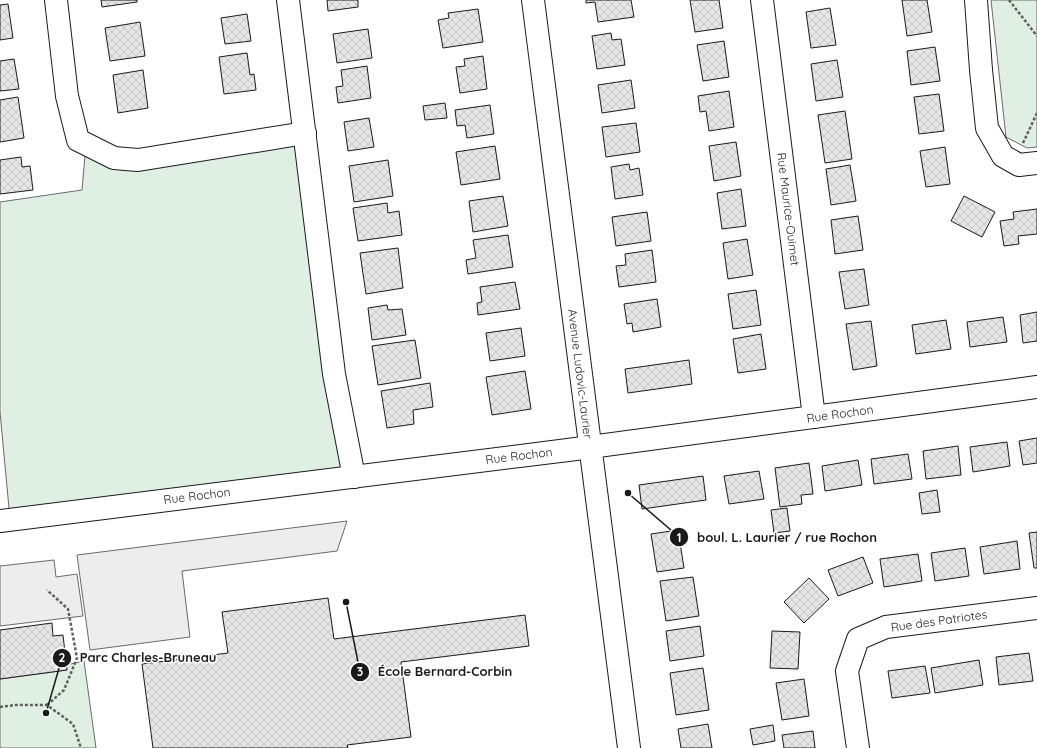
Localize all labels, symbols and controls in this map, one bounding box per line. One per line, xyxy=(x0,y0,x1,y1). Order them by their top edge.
street label: Rue Maurice-Ouimet xyxy=(774,151,803,266)
street label: Avenue Ludovic-Laurier xyxy=(565,308,596,440)
street label: Rue Rochon xyxy=(806,401,874,426)
street label: Rue Rochon xyxy=(485,444,553,467)
street label: Rue Rochon xyxy=(163,484,231,507)
callout: boul. L. Laurier / rue Rochon xyxy=(669,525,885,550)
text: boul. L. Laurier / rue Rochon xyxy=(697,529,877,545)
text: 1 xyxy=(677,530,681,545)
street label: Rue des Patriotes xyxy=(890,606,988,635)
callout: Parc Charles-Bruneau xyxy=(52,645,225,670)
text: Parc Charles-Bruneau xyxy=(80,649,216,665)
text: 2 xyxy=(59,650,66,665)
callout: École Bernard-Corbin xyxy=(350,659,520,684)
text: École Bernard-Corbin xyxy=(378,663,512,679)
text: 3 xyxy=(357,664,363,679)

